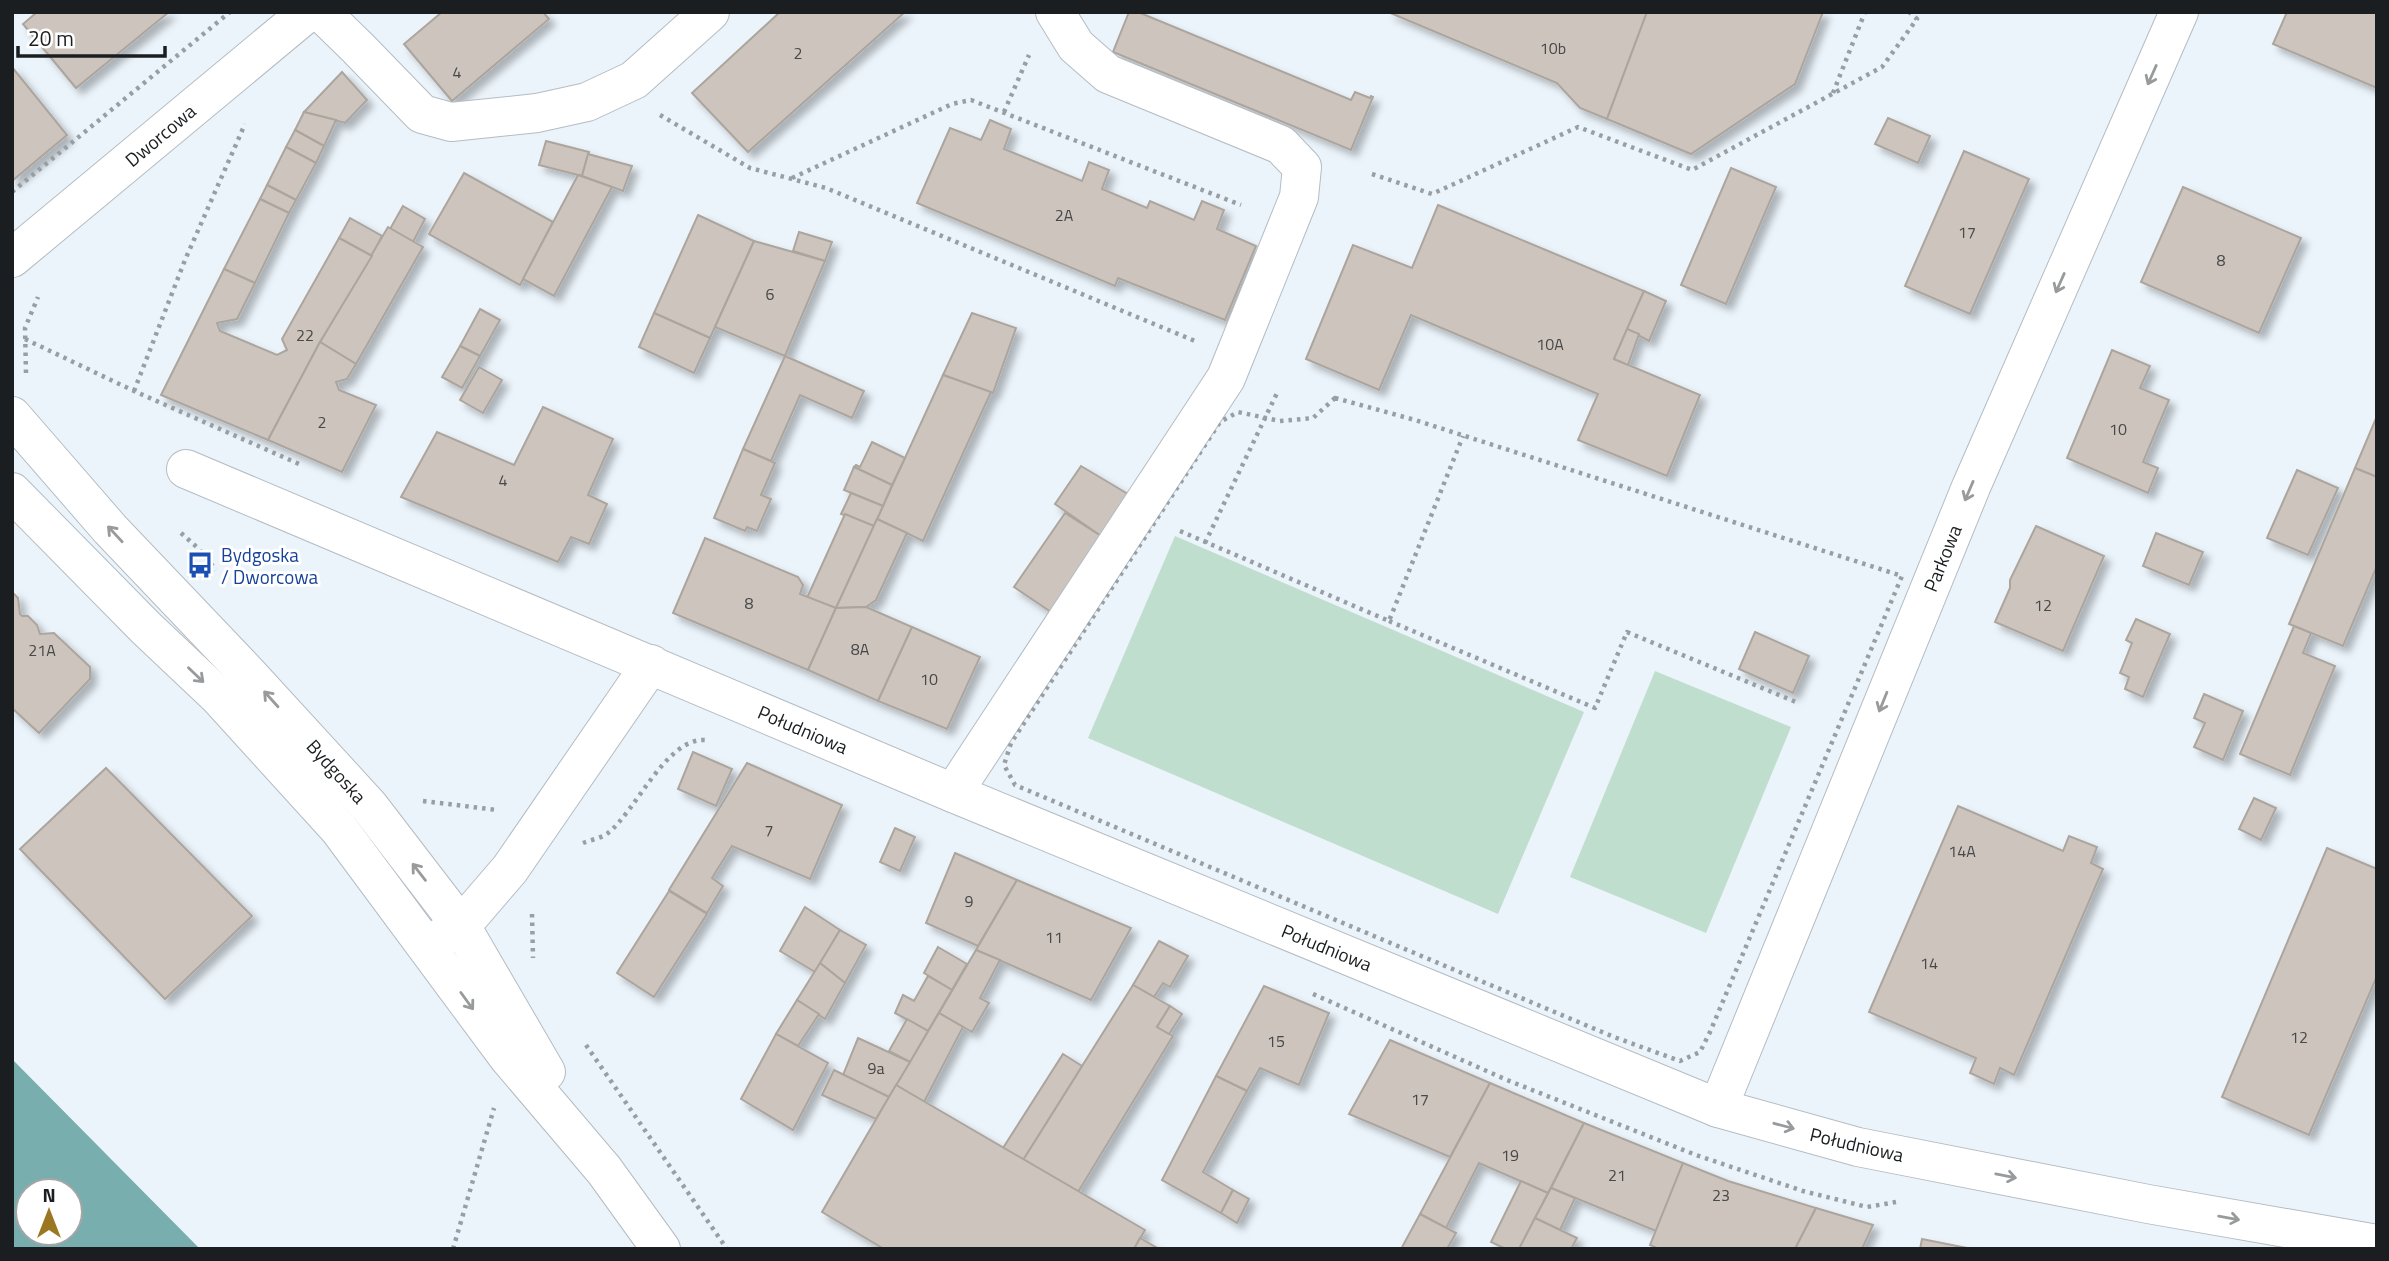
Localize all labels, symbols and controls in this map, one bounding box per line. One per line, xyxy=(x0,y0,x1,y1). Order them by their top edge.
scale bar xyxy=(18,14,164,58)
text: 20 m xyxy=(28,22,74,54)
house number: 10b xyxy=(1540,36,1566,60)
house number: 2 xyxy=(794,41,802,65)
house number: 4 xyxy=(453,60,462,84)
one-way arrow xyxy=(2145,64,2158,85)
street label: Dworcowa xyxy=(118,96,202,173)
house number: 2A xyxy=(1055,203,1074,227)
house number: 17 xyxy=(1958,220,1976,244)
house number: 8 xyxy=(2217,248,2226,272)
one-way arrow xyxy=(2053,272,2066,293)
house number: 6 xyxy=(766,282,775,306)
house number: 22 xyxy=(296,323,314,347)
house number: 10A xyxy=(1536,332,1564,356)
house number: 2 xyxy=(318,410,326,434)
house number: 10 xyxy=(2109,417,2127,441)
house number: 4 xyxy=(499,468,508,492)
one-way arrow xyxy=(1962,480,1975,502)
street label: Parkowa xyxy=(1915,520,1969,596)
one-way arrow xyxy=(106,526,123,543)
place label: Bydgoska / Dworcowa xyxy=(221,540,319,591)
bus stop icon: Bydgoska / Dworcowa xyxy=(185,550,215,580)
house number: 8 xyxy=(745,591,754,615)
house number: 12 xyxy=(2034,593,2052,617)
house number: 8A xyxy=(851,637,870,661)
house number: 21A xyxy=(28,638,56,662)
one-way arrow xyxy=(187,667,204,684)
house number: 10 xyxy=(920,667,938,691)
one-way arrow xyxy=(263,690,279,708)
one-way arrow xyxy=(1876,691,1889,712)
street label: Południowa xyxy=(753,697,853,761)
street label: Bydgoska xyxy=(300,732,374,810)
house number: 7 xyxy=(765,818,773,842)
house number: 14A xyxy=(1948,839,1976,863)
one-way arrow xyxy=(412,863,427,881)
house number: 9 xyxy=(965,889,974,913)
street label: Południowa xyxy=(1277,916,1377,979)
house number: 11 xyxy=(1045,925,1063,949)
house number: 14 xyxy=(1920,951,1938,975)
one-way arrow xyxy=(460,991,475,1010)
house number: 12 xyxy=(2290,1025,2308,1049)
house number: 15 xyxy=(1267,1029,1285,1053)
house number: 9a xyxy=(868,1056,884,1080)
house number: 17 xyxy=(1411,1087,1429,1111)
street label: Południowa xyxy=(1807,1119,1907,1169)
one-way arrow xyxy=(1772,1121,1794,1134)
house number: 19 xyxy=(1501,1143,1519,1167)
house number: 21 xyxy=(1608,1163,1626,1187)
one-way arrow xyxy=(1994,1170,2017,1183)
north arrow xyxy=(14,1177,84,1247)
text: N xyxy=(42,1180,56,1209)
house number: 23 xyxy=(1712,1183,1730,1207)
one-way arrow xyxy=(2217,1212,2240,1225)

